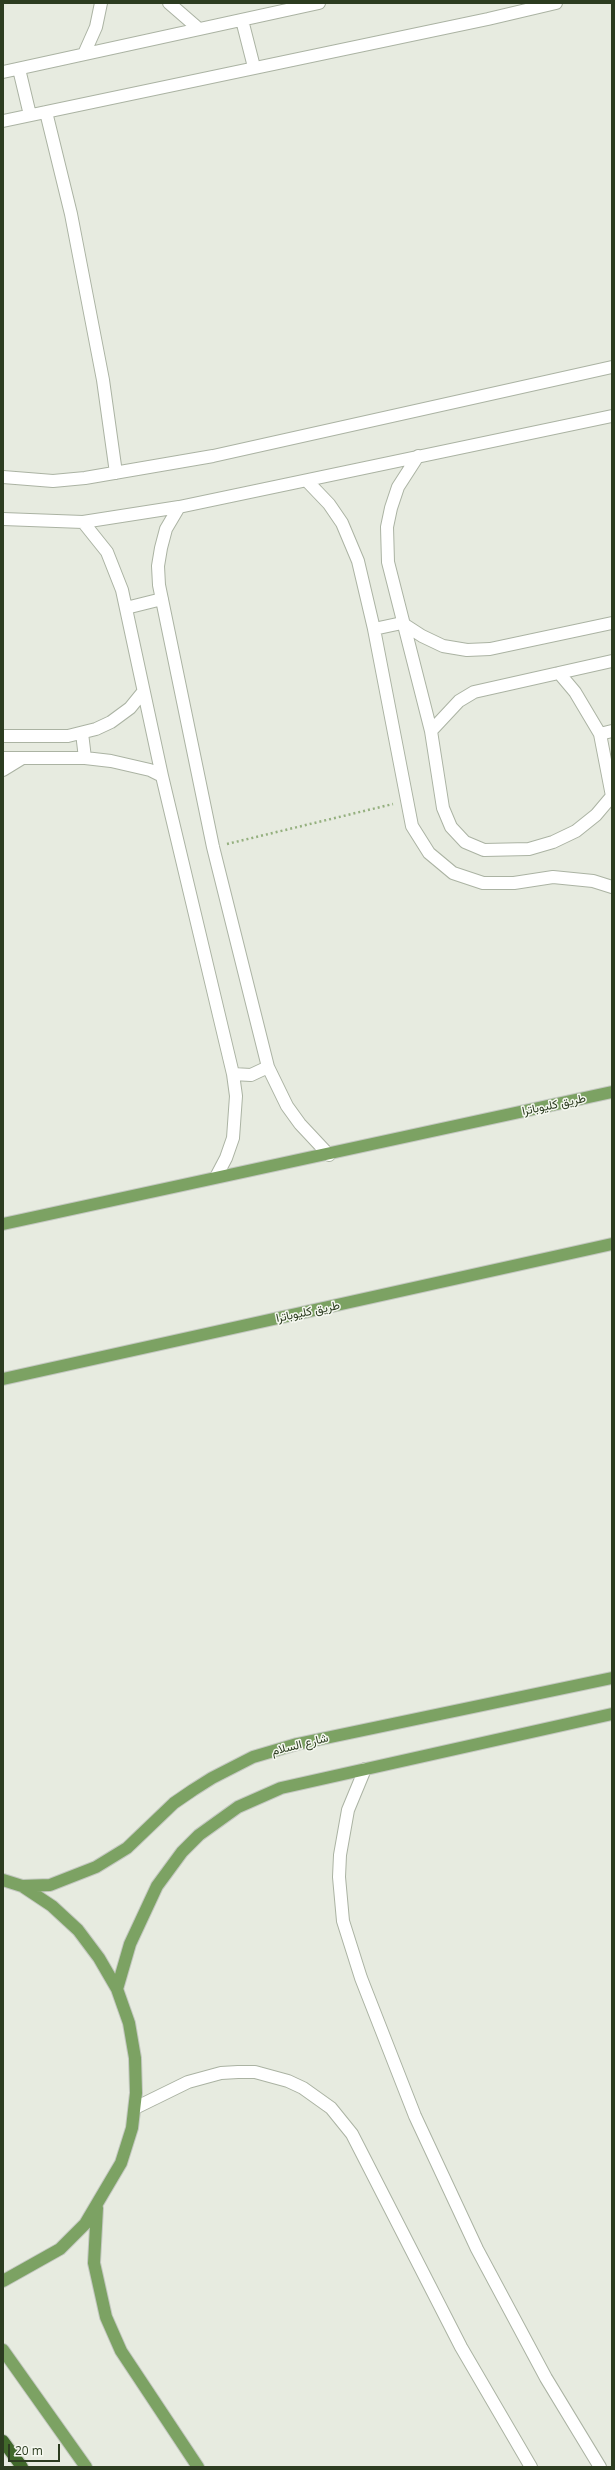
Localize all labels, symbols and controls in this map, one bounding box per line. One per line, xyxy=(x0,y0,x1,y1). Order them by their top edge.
street label: طريق كليوباترا xyxy=(521,1091,587,1119)
street label: طريق كليوباترا xyxy=(275,1298,341,1326)
street label: شارع السلام xyxy=(270,1731,330,1759)
scale bar xyxy=(10,2436,62,2462)
text: 20 m xyxy=(15,2442,43,2459)

